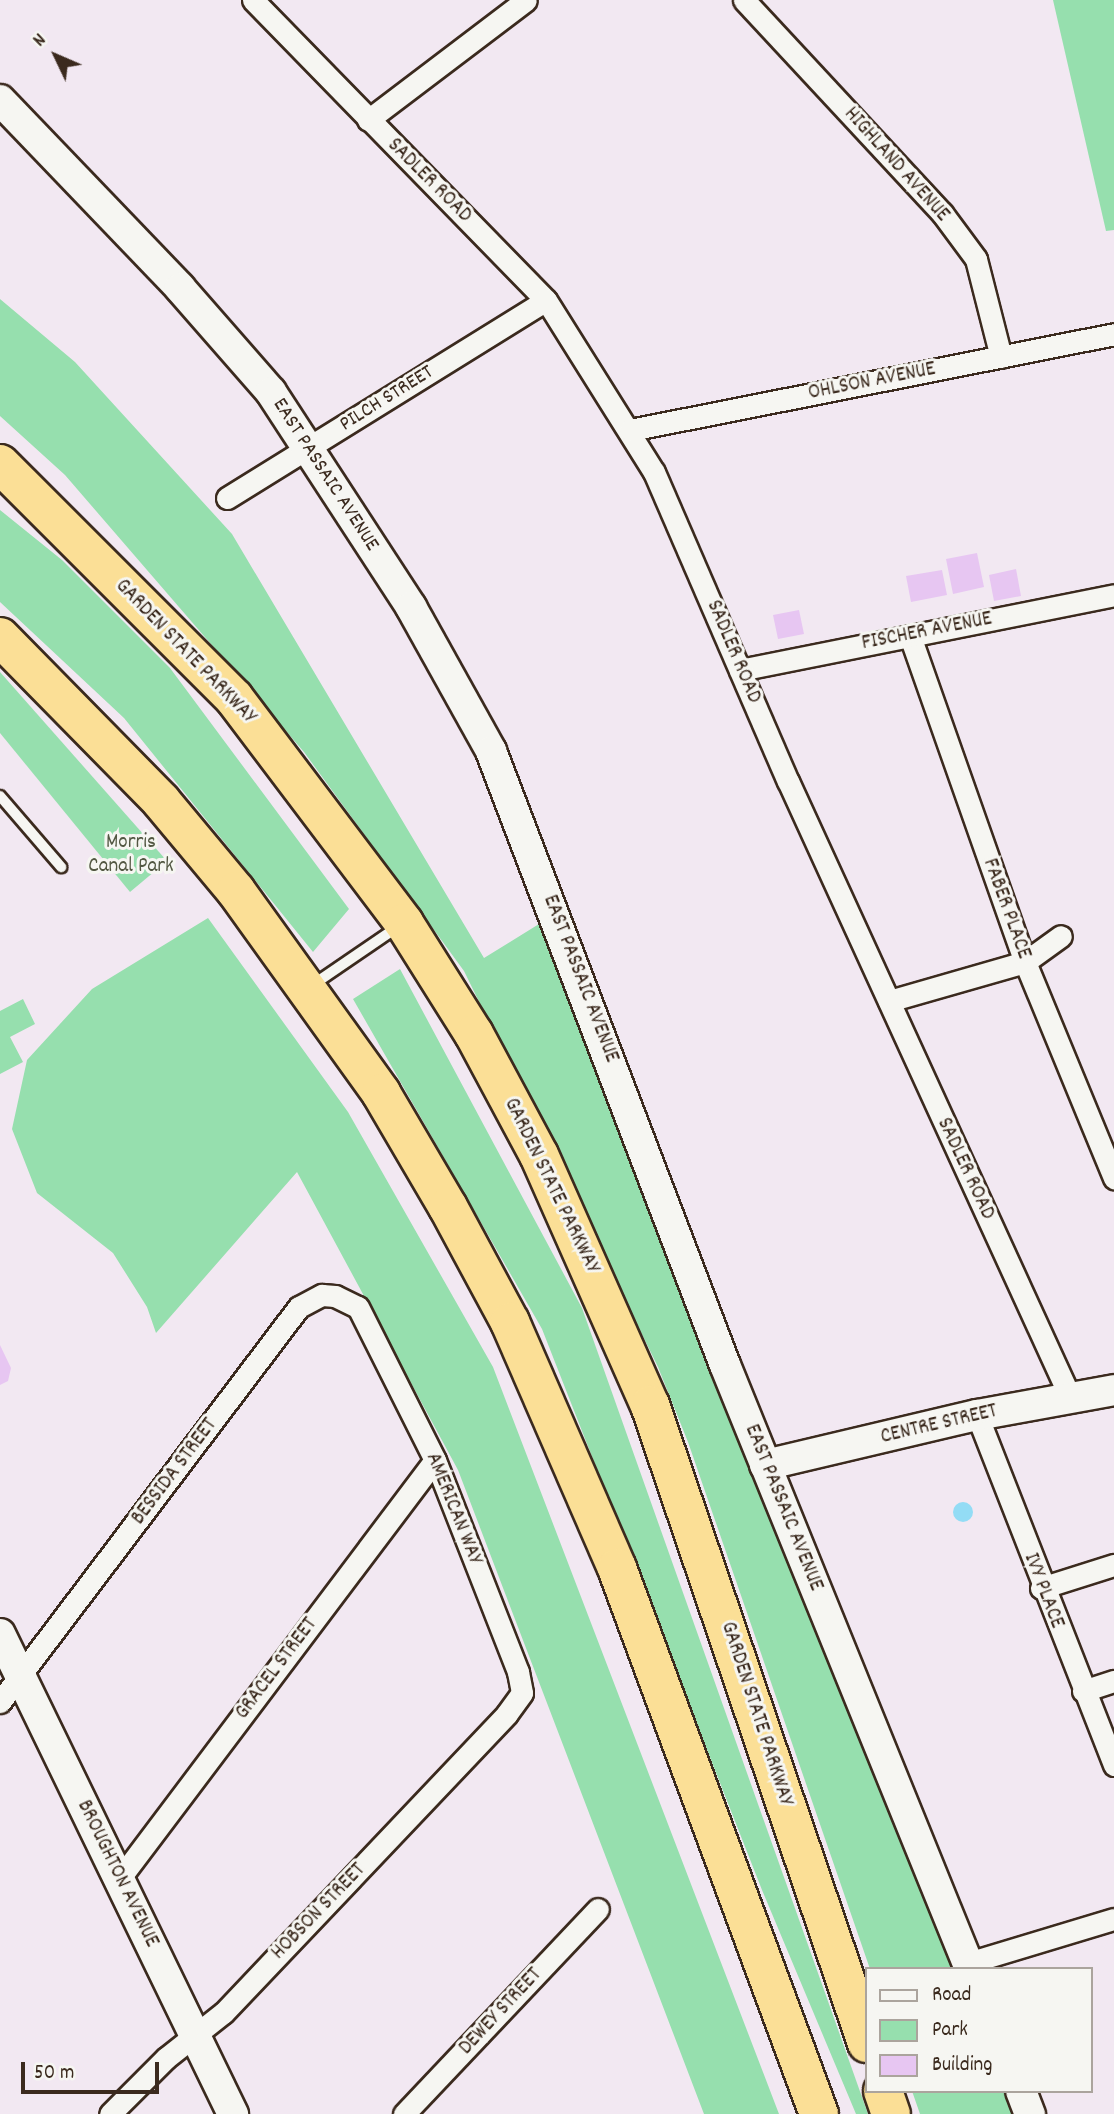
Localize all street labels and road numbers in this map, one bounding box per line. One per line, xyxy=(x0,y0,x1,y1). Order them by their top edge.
street label: HIGHLAND AVENUE xyxy=(838,102,954,228)
street label: SADLER ROAD xyxy=(381,133,477,229)
street label: OHLSON AVENUE xyxy=(806,357,938,407)
street label: PILCH STREET xyxy=(335,360,439,438)
street label: EAST PASSAIC AVENUE xyxy=(266,394,384,556)
street label: GARDEN STATE PARKWAY xyxy=(109,574,261,730)
street label: SADLER ROAD xyxy=(700,597,766,707)
street label: FISCHER AVENUE xyxy=(860,607,994,657)
street label: FABER PLACE xyxy=(976,855,1036,963)
street label: EAST PASSAIC AVENUE xyxy=(536,892,624,1066)
street label: GARDEN STATE PARKWAY xyxy=(498,1094,604,1278)
street label: SADLER ROAD xyxy=(930,1114,1000,1224)
street label: CENTRE STREET xyxy=(878,1399,1000,1451)
street label: BESSIDA STREET xyxy=(127,1414,223,1530)
street label: EAST PASSAIC AVENUE xyxy=(738,1421,828,1595)
street label: AMERICAN WAY xyxy=(419,1449,487,1569)
street label: IVY PLACE xyxy=(1017,1550,1069,1632)
street label: GRACEL STREET xyxy=(231,1613,323,1725)
street label: GARDEN STATE PARKWAY xyxy=(714,1619,798,1809)
street label: BROUGHTON AVENUE xyxy=(70,1796,164,1952)
street label: HOBSON STREET xyxy=(267,1858,371,1966)
street label: DEWEY STREET xyxy=(454,1963,548,2061)

